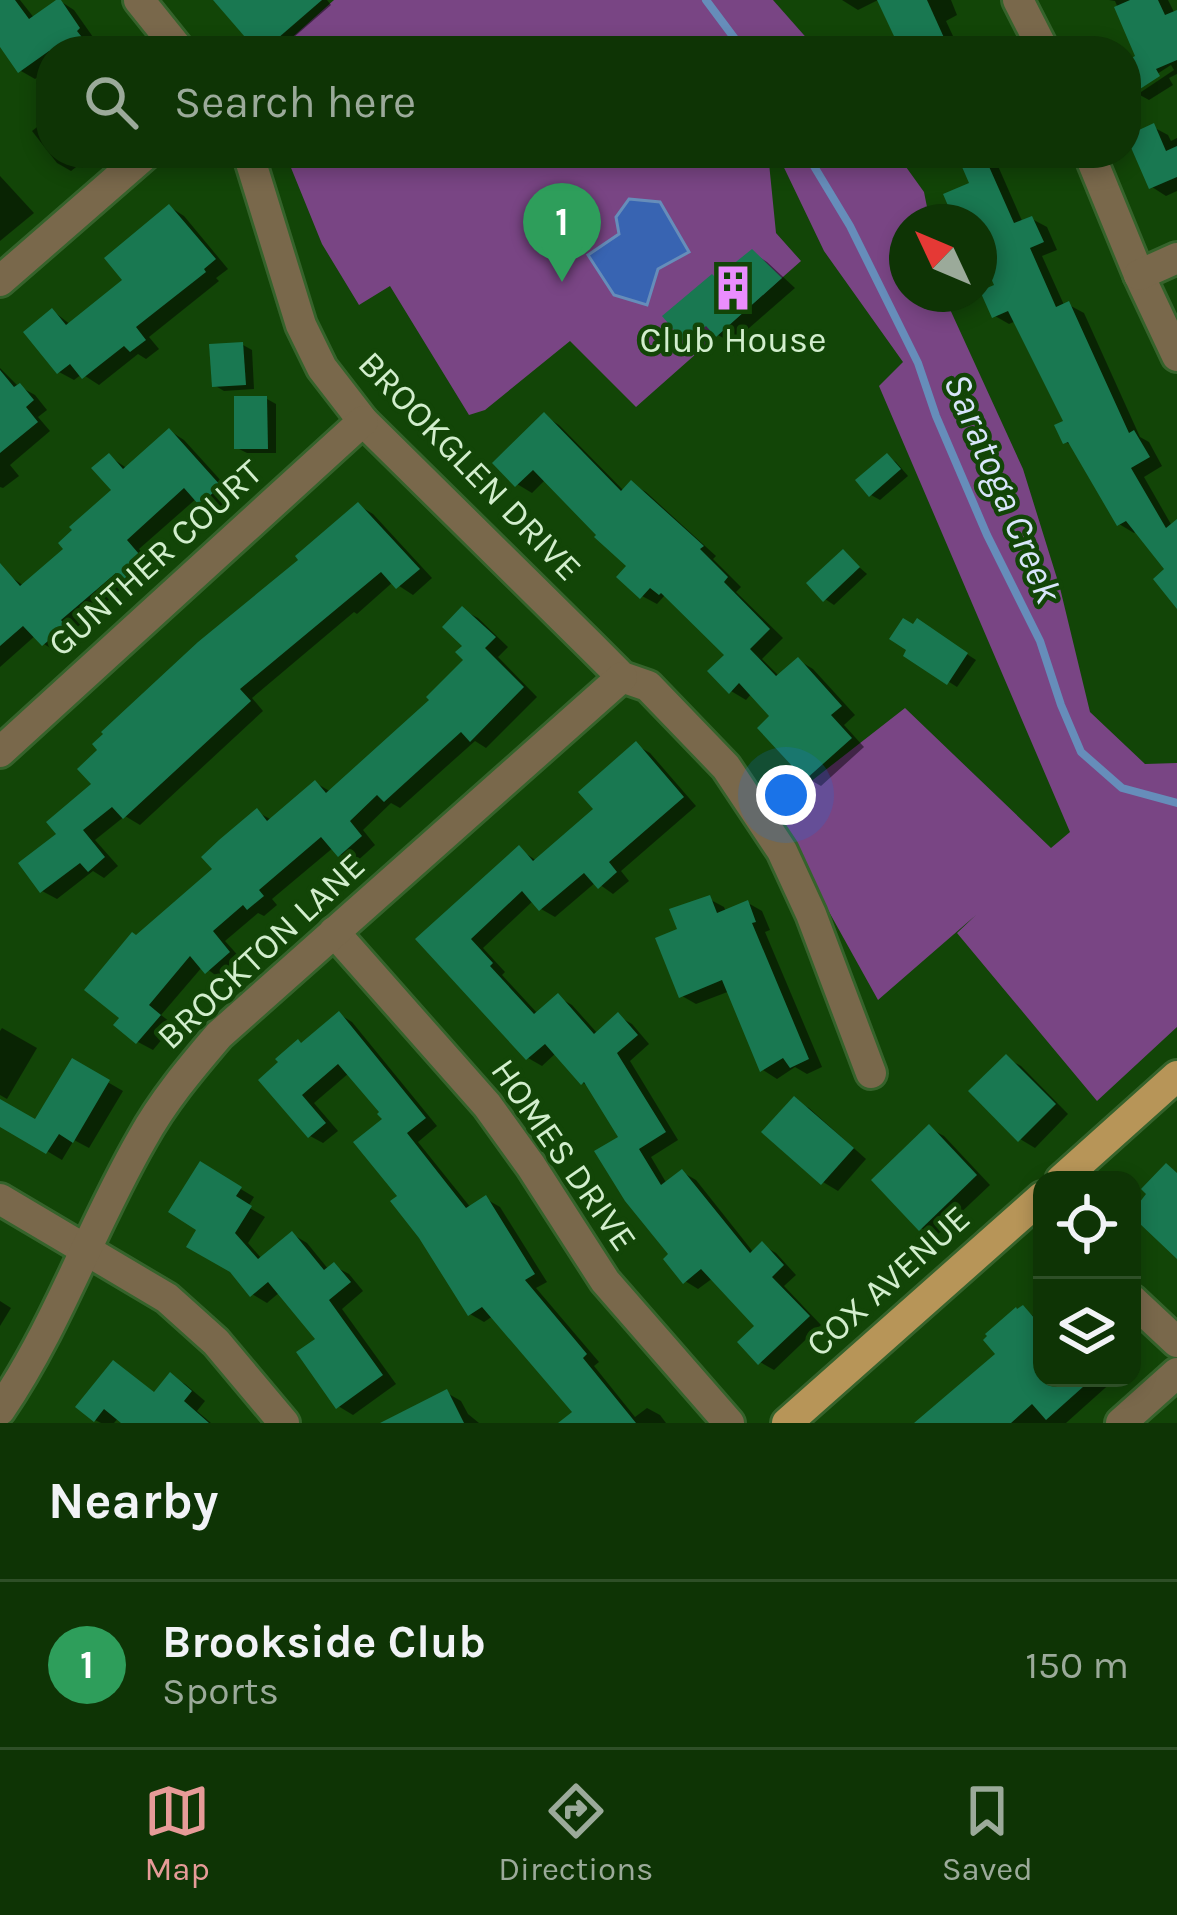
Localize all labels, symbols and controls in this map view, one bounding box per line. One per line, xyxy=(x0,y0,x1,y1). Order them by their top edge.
search box xyxy=(36,36,1141,168)
icon: search xyxy=(78,69,144,135)
text: Search here xyxy=(174,76,416,128)
pin: 1 xyxy=(523,183,601,282)
north arrow xyxy=(889,204,997,312)
building icon: Club House xyxy=(708,263,758,313)
place label: Club House xyxy=(640,319,826,361)
street label: BROOKGLEN DRIVE xyxy=(350,343,590,589)
water label: Saratoga Creek xyxy=(934,366,1072,611)
street label: GUNTHER COURT xyxy=(39,451,271,665)
your location xyxy=(756,765,816,825)
street label: BROCKTON LANE xyxy=(149,844,373,1058)
street label: HOMES DRIVE xyxy=(482,1051,646,1259)
map controls xyxy=(1033,1171,1141,1387)
button: locate xyxy=(1033,1171,1141,1279)
street label: COX AVENUE xyxy=(798,1197,978,1365)
button: layers xyxy=(1033,1279,1141,1387)
text: Nearby xyxy=(48,1471,218,1531)
text: Brookside Club xyxy=(162,1616,486,1668)
text: 1 xyxy=(80,1642,94,1688)
text: 150 m xyxy=(1025,1642,1129,1688)
text: Sports xyxy=(162,1668,279,1714)
tab: Map xyxy=(144,1778,210,1888)
tab: Directions xyxy=(498,1778,653,1888)
tab: Saved xyxy=(942,1778,1033,1888)

